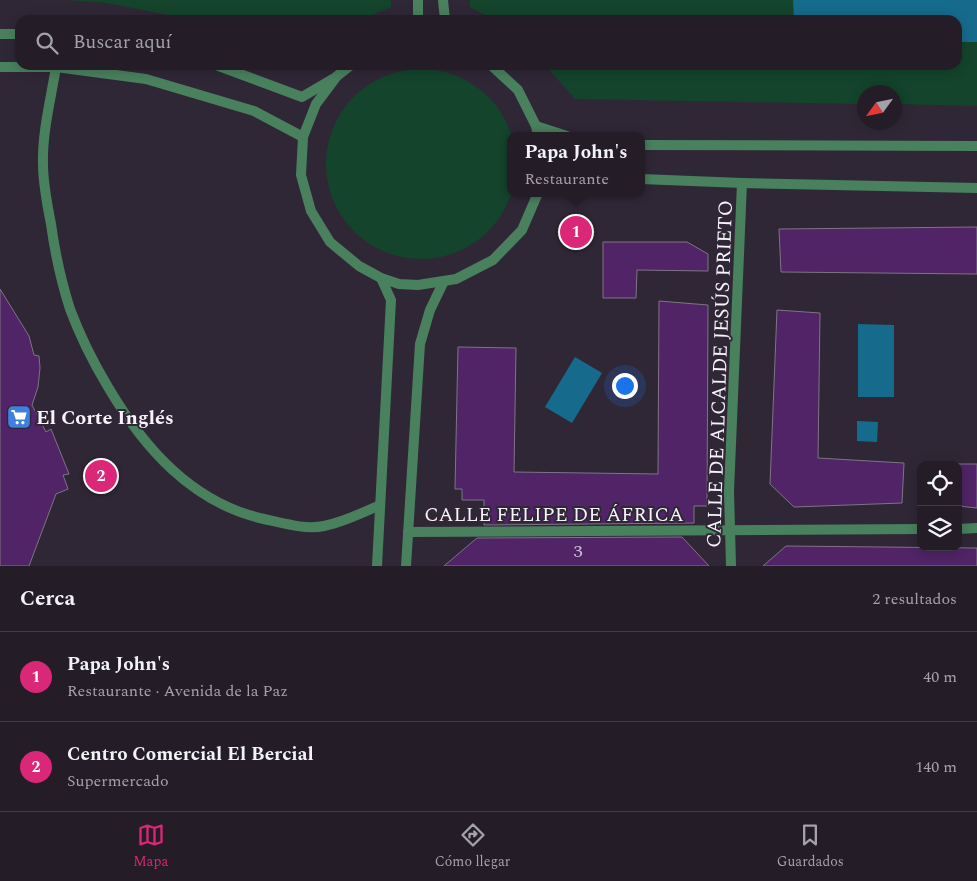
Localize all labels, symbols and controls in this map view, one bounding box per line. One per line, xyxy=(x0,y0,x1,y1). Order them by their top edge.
search box xyxy=(15,15,962,70)
text: Buscar aquí xyxy=(73,28,172,57)
icon: search xyxy=(33,29,61,57)
north arrow xyxy=(857,85,902,130)
popup xyxy=(507,132,645,197)
text: Papa John's xyxy=(524,138,628,167)
text: Restaurante xyxy=(524,167,609,191)
street label: CALLE DE ALCALDE JESÚS PRIETO xyxy=(699,200,741,548)
pin: 1 xyxy=(560,213,592,251)
your location xyxy=(612,373,638,399)
place label: El Corte Inglés xyxy=(36,403,174,433)
supermarket icon: El Corte Inglés xyxy=(6,404,32,430)
pin: 2 xyxy=(85,457,117,495)
map controls xyxy=(917,461,962,551)
button: locate xyxy=(917,461,962,506)
street label: CALLE FELIPE DE ÁFRICA xyxy=(424,500,684,530)
button: layers xyxy=(917,506,962,551)
house number: 3 xyxy=(574,538,583,565)
text: Cerca xyxy=(20,583,75,615)
text: 2 resultados xyxy=(872,587,957,611)
text: Papa John's xyxy=(67,650,170,679)
text: 1 xyxy=(32,665,40,689)
text: 40 m xyxy=(923,665,957,689)
text: Restaurante · Avenida de la Paz xyxy=(67,679,288,703)
text: Centro Comercial El Bercial xyxy=(67,740,314,769)
text: 2 xyxy=(32,755,40,779)
text: 140 m xyxy=(915,755,957,779)
text: Supermercado xyxy=(67,769,169,793)
tab: Mapa xyxy=(133,821,168,872)
tab: Cómo llegar xyxy=(435,821,510,872)
tab: Guardados xyxy=(777,821,844,872)

